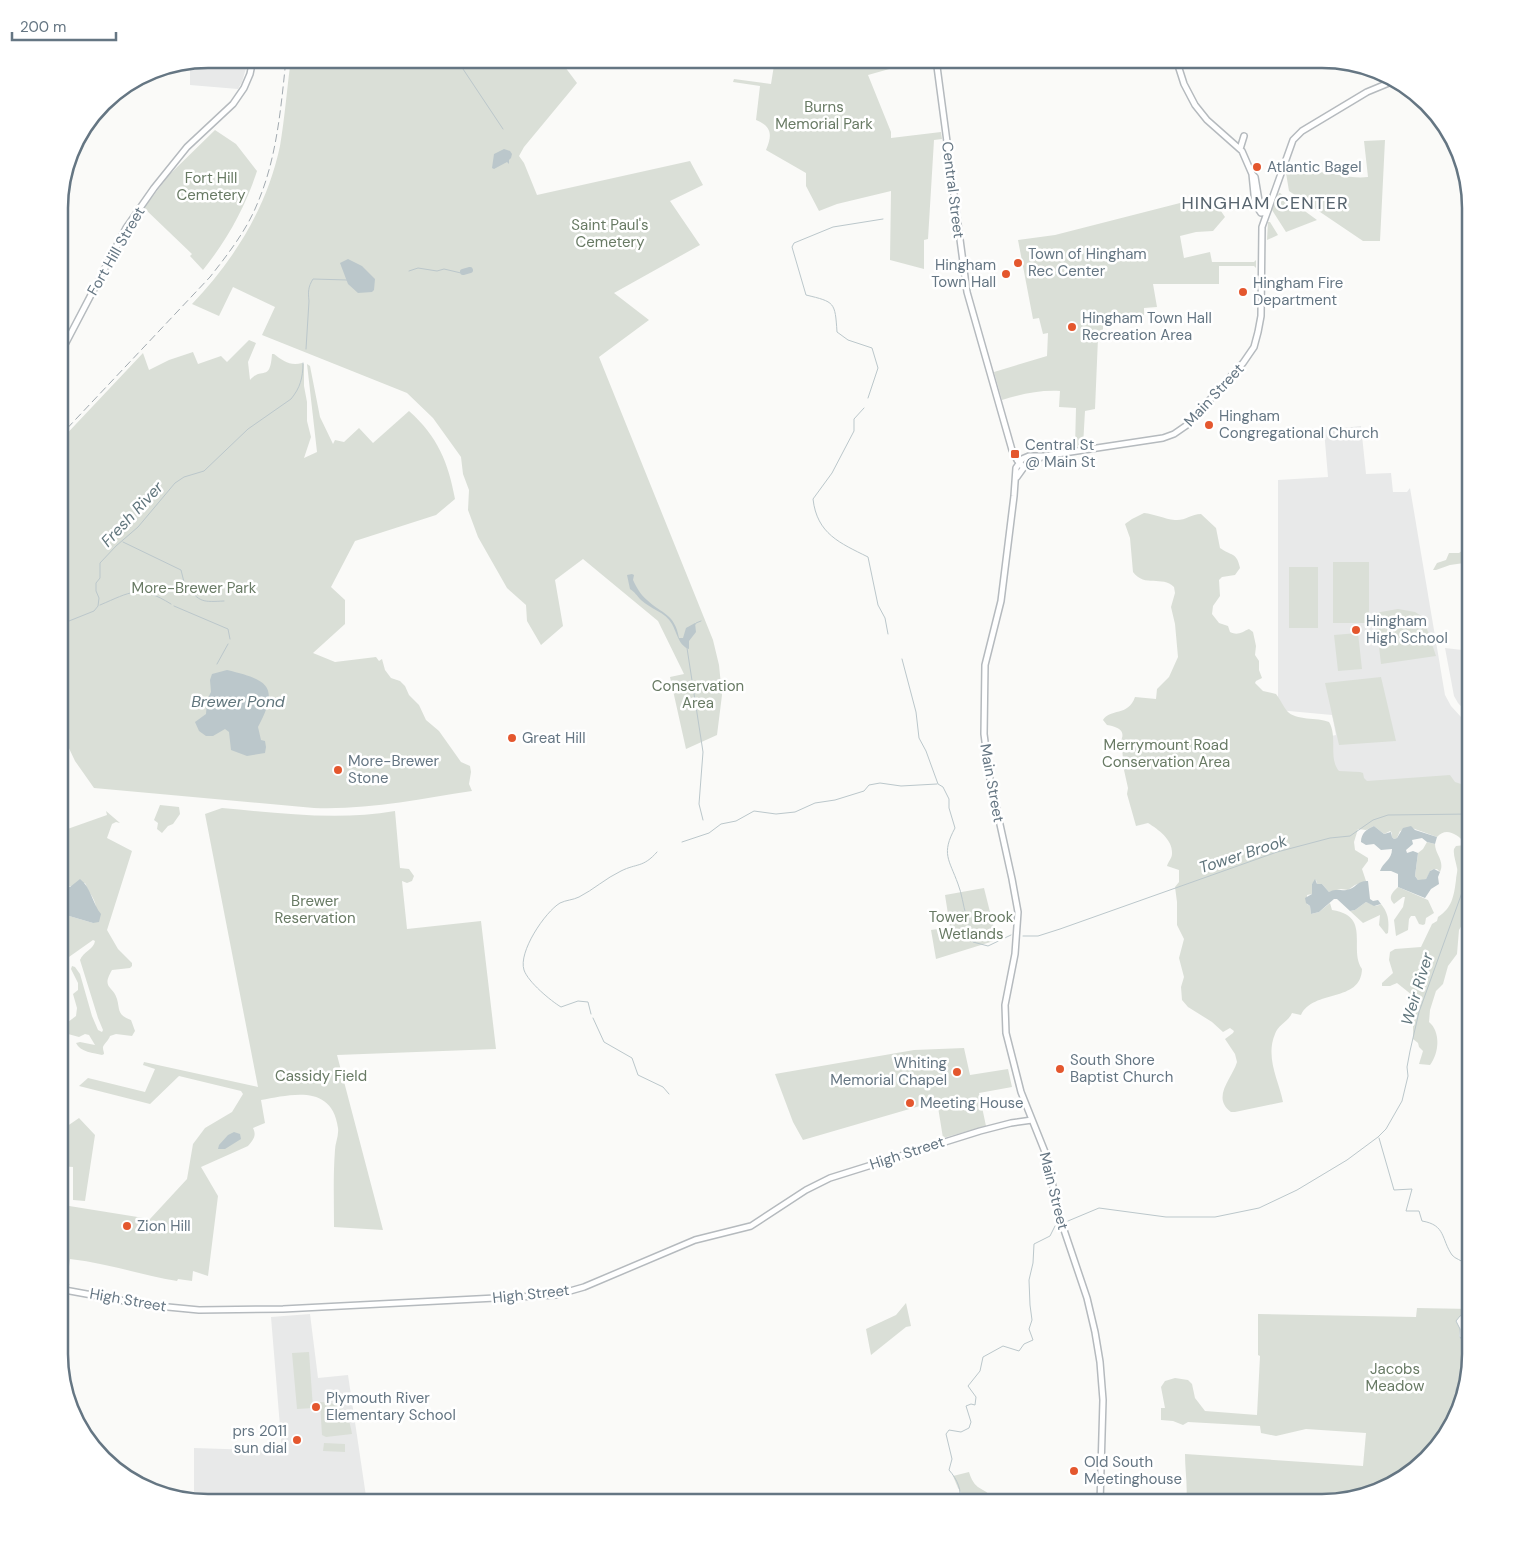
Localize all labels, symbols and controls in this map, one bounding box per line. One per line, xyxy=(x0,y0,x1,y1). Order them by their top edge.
scale bar xyxy=(12,10,116,42)
text: 200 m xyxy=(20,17,66,37)
park label: Burns Memorial Park xyxy=(775,97,873,134)
street label: Central Street xyxy=(937,140,969,240)
place label: Atlantic Bagel xyxy=(1267,157,1362,177)
marker: Atlantic Bagel xyxy=(1251,161,1263,173)
park label: Fort Hill Cemetery xyxy=(177,168,246,205)
district label: HINGHAM CENTER xyxy=(1181,191,1349,215)
street label: Fort Hill Street xyxy=(83,203,149,299)
park label: Saint Paul's Cemetery xyxy=(571,215,649,252)
place label: Town of Hingham Rec Center xyxy=(1028,244,1147,281)
place label: Hingham Town Hall xyxy=(931,255,996,292)
marker: Town of Hingham Rec Center xyxy=(1012,257,1024,269)
marker: Hingham Town Hall xyxy=(1000,268,1012,280)
place label: Hingham Fire Department xyxy=(1253,273,1343,310)
marker: Hingham Fire Department xyxy=(1237,286,1249,298)
place label: Hingham Town Hall Recreation Area xyxy=(1082,308,1212,345)
marker: Hingham Town Hall Recreation Area xyxy=(1066,321,1078,333)
street label: Main Street xyxy=(1180,359,1248,431)
place label: Hingham Congregational Church xyxy=(1219,406,1379,443)
marker: Hingham Congregational Church xyxy=(1203,419,1215,431)
place label: Central St @ Main St xyxy=(1025,435,1096,472)
marker: Central St @ Main St xyxy=(1009,448,1021,460)
water label: Fresh River xyxy=(96,476,168,551)
park label: More-Brewer Park xyxy=(132,578,257,598)
place label: Hingham High School xyxy=(1366,611,1448,648)
marker: Hingham High School xyxy=(1350,624,1362,636)
park label: Conservation Area xyxy=(652,676,744,713)
water label: Brewer Pond xyxy=(191,691,286,712)
place label: Great Hill xyxy=(522,728,585,748)
marker: Great Hill xyxy=(506,732,518,744)
park label: Merrymount Road Conservation Area xyxy=(1102,735,1230,772)
street label: Main Street xyxy=(975,742,1009,824)
place label: More-Brewer Stone xyxy=(348,751,440,788)
marker: More-Brewer Stone xyxy=(332,764,344,776)
water label: Tower Brook xyxy=(1196,830,1290,878)
park label: Brewer Reservation xyxy=(274,891,356,928)
park label: Tower Brook Wetlands xyxy=(929,907,1014,944)
water label: Weir River xyxy=(1396,949,1438,1028)
place label: South Shore Baptist Church xyxy=(1070,1050,1173,1087)
place label: Whiting Memorial Chapel xyxy=(830,1053,947,1090)
marker: South Shore Baptist Church xyxy=(1054,1063,1066,1075)
park label: Cassidy Field xyxy=(275,1066,367,1086)
marker: Whiting Memorial Chapel xyxy=(951,1066,963,1078)
place label: Meeting House xyxy=(920,1093,1024,1113)
marker: Meeting House xyxy=(904,1097,916,1109)
street label: High Street xyxy=(867,1132,947,1174)
street label: Main Street xyxy=(1035,1150,1073,1232)
place label: Zion Hill xyxy=(137,1216,191,1236)
marker: Zion Hill xyxy=(121,1220,133,1232)
street label: High Street xyxy=(492,1280,571,1308)
street label: High Street xyxy=(88,1283,168,1317)
park label: Jacobs Meadow xyxy=(1366,1359,1425,1396)
place label: Plymouth River Elementary School xyxy=(326,1388,456,1425)
marker: Plymouth River Elementary School xyxy=(310,1401,322,1413)
place label: prs 2011 sun dial xyxy=(232,1421,287,1458)
marker: prs 2011 sun dial xyxy=(291,1434,303,1446)
place label: Old South Meetinghouse xyxy=(1084,1452,1182,1489)
marker: Old South Meetinghouse xyxy=(1068,1465,1080,1477)

